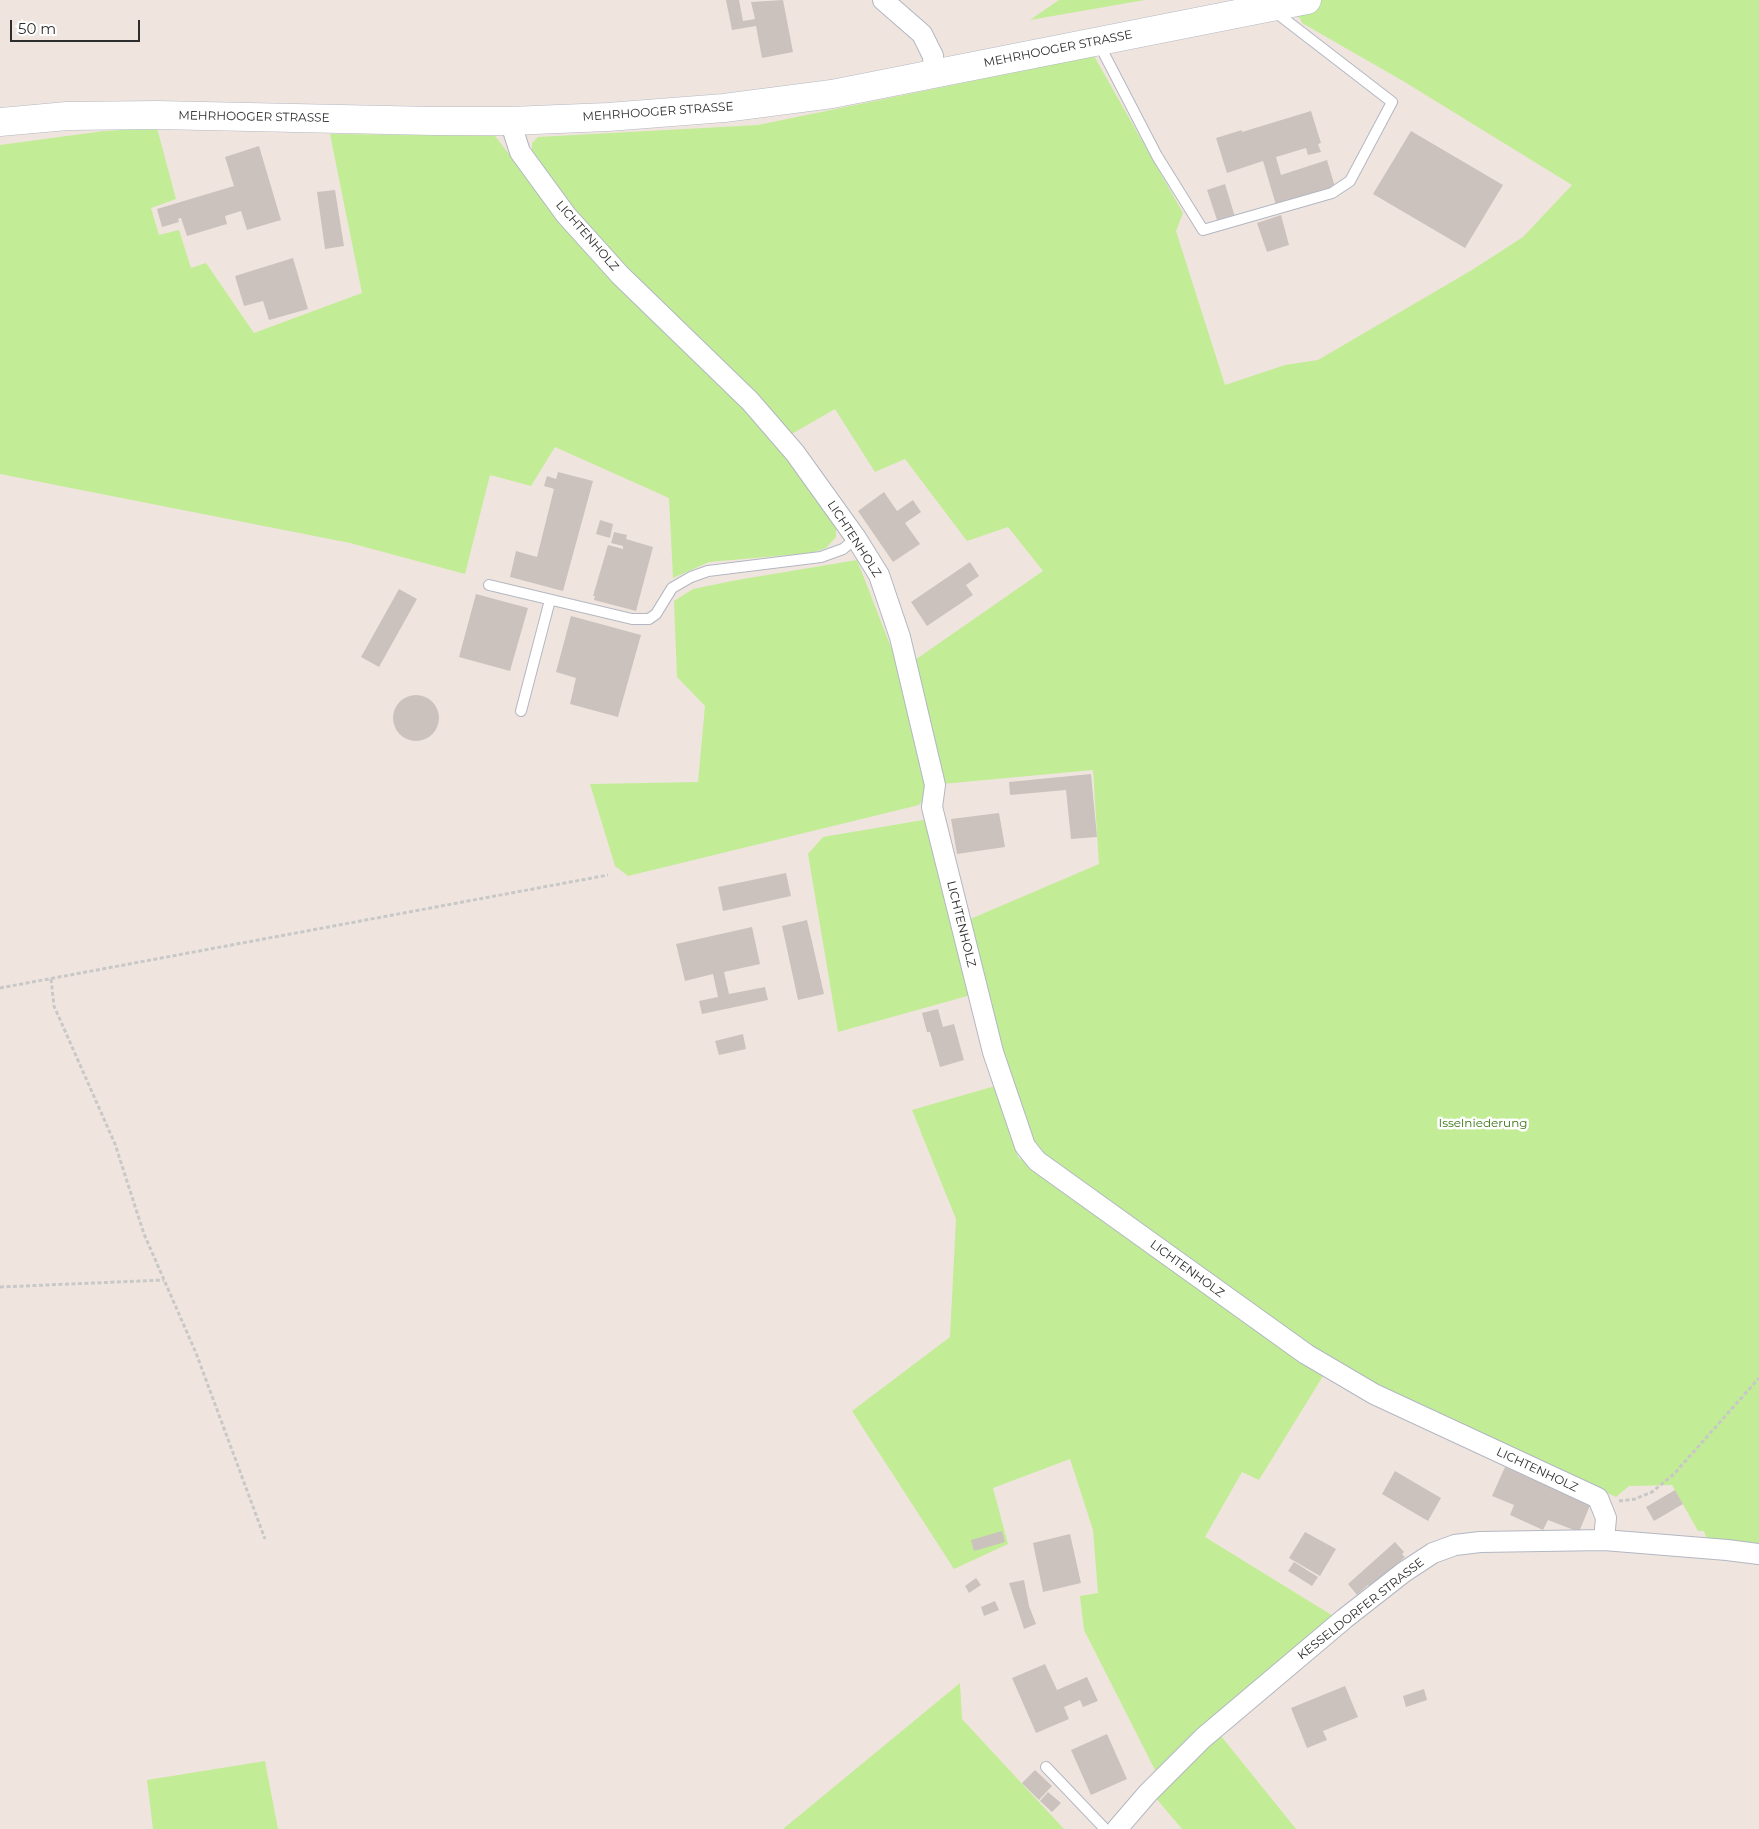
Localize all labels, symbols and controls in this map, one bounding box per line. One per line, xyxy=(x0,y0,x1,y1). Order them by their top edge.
scale bar xyxy=(12,10,142,42)
text: 50 m xyxy=(18,19,56,38)
street label: MEHRHOOGER STRASSE xyxy=(982,28,1134,70)
street label: MEHRHOOGER STRASSE xyxy=(582,100,734,124)
street label: MEHRHOOGER STRASSE xyxy=(178,108,330,126)
street label: LICHTENHOLZ xyxy=(553,198,621,274)
street label: LICHTENHOLZ xyxy=(824,498,884,580)
street label: LICHTENHOLZ xyxy=(943,879,979,969)
park label: Isselniederung xyxy=(1439,1116,1527,1130)
street label: LICHTENHOLZ xyxy=(1147,1237,1227,1301)
street label: LICHTENHOLZ xyxy=(1494,1445,1580,1495)
street label: KESSELDORFER STRASSE xyxy=(1295,1555,1427,1663)

